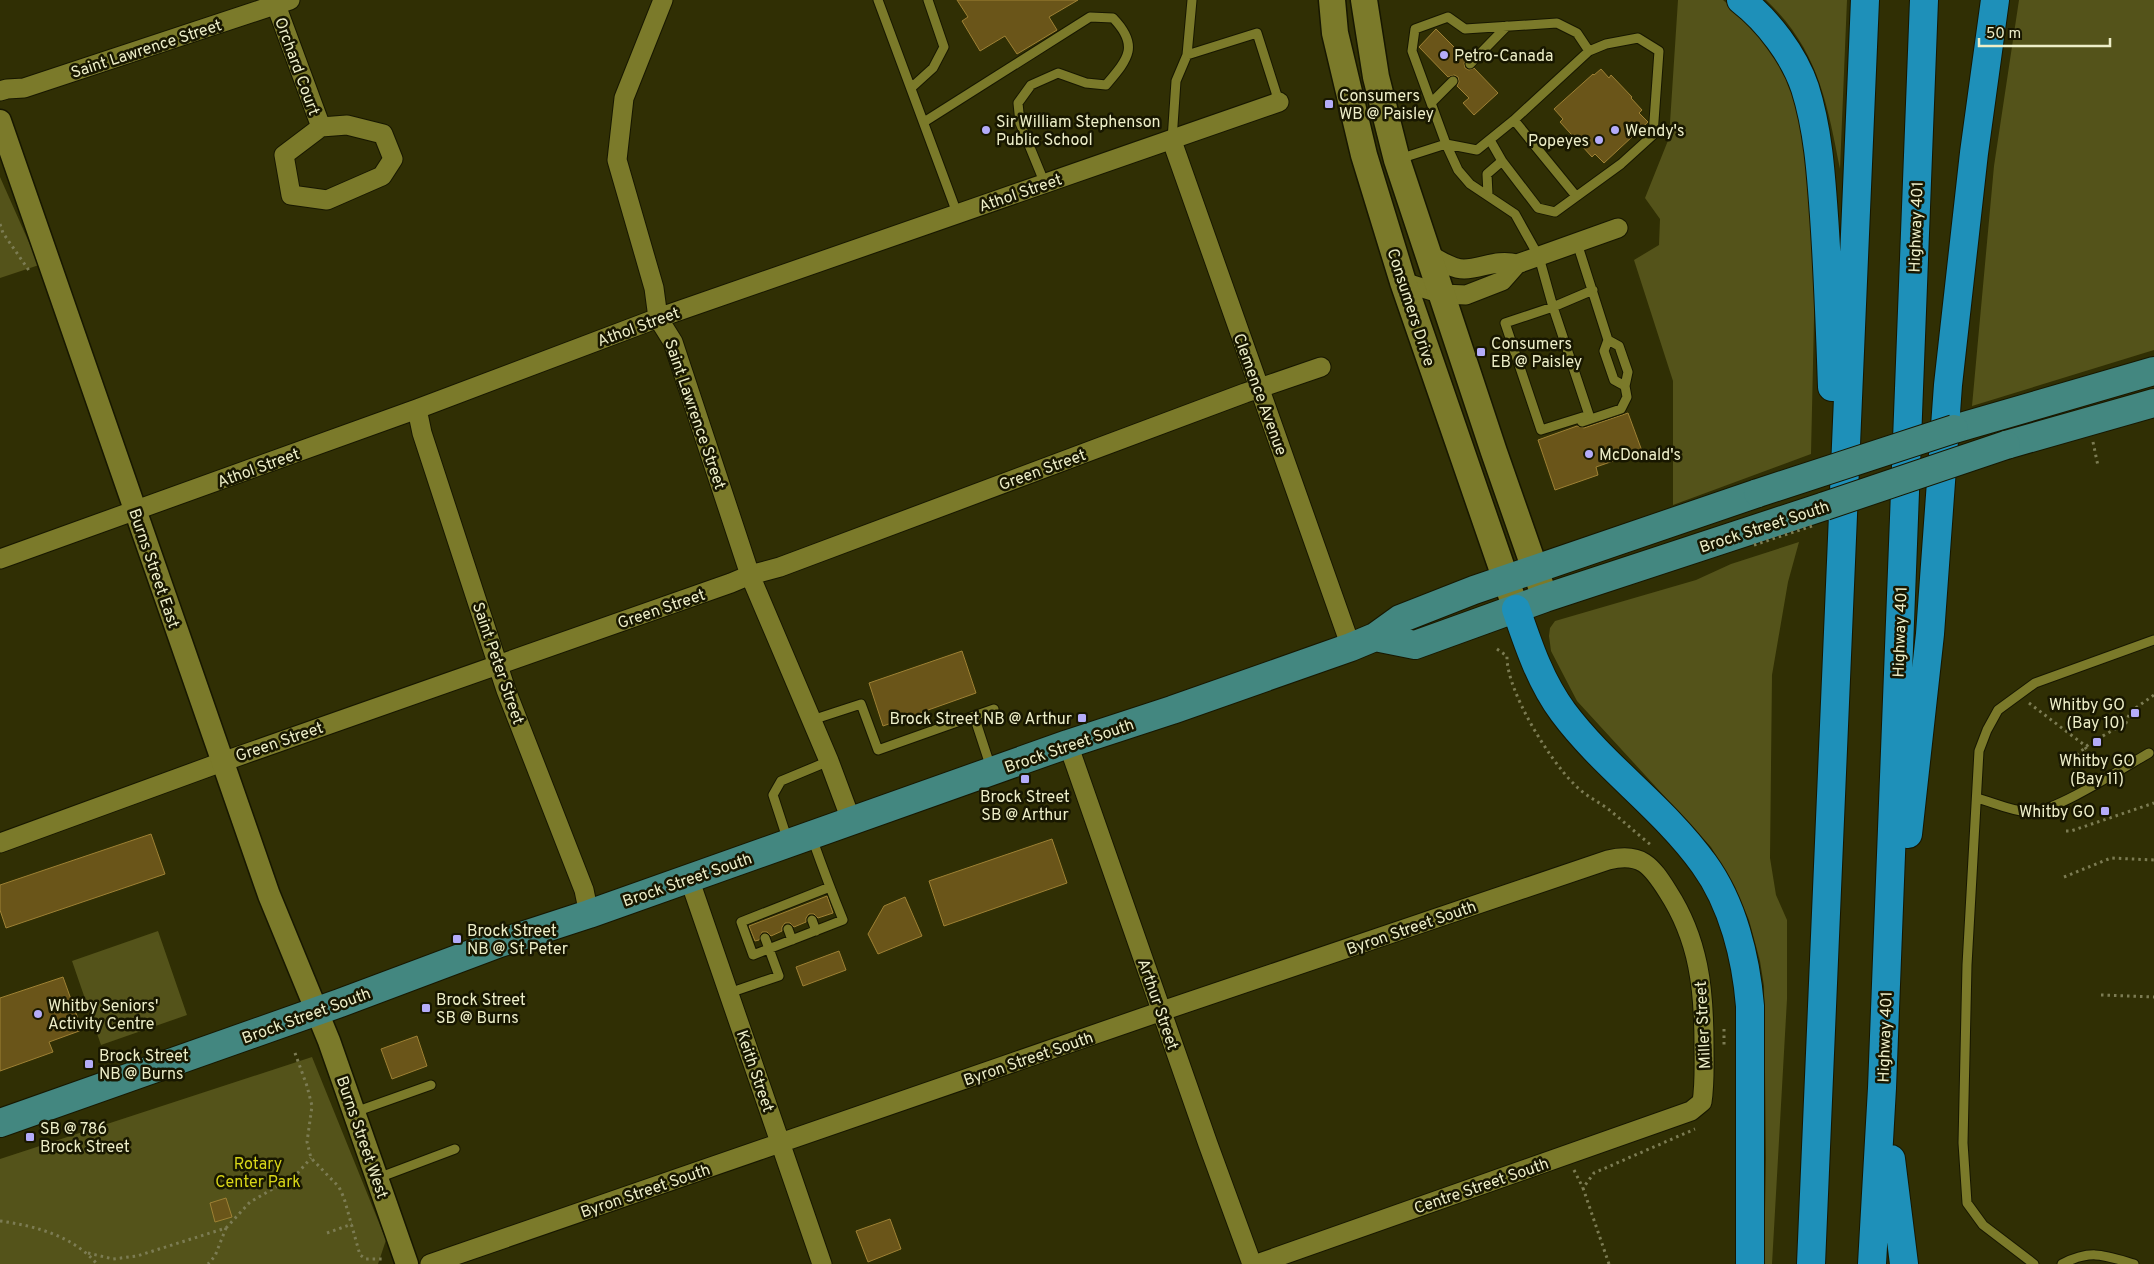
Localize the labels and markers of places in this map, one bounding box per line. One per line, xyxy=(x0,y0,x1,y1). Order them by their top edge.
place label: Petro-Canada xyxy=(1454,47,1553,67)
marker: Petro-Canada xyxy=(1438,49,1450,61)
place label: Consumers WB @ Paisley xyxy=(1339,87,1434,125)
marker: Consumers WB @ Paisley xyxy=(1323,98,1335,110)
place label: Sir William Stephenson Public School xyxy=(996,113,1161,151)
place label: Wendy's xyxy=(1625,122,1685,142)
marker: Sir William Stephenson Public School xyxy=(980,124,992,136)
marker: Wendy's xyxy=(1609,124,1621,136)
place label: Popeyes xyxy=(1528,132,1589,152)
marker: Popeyes xyxy=(1593,134,1605,146)
place label: Consumers EB @ Paisley xyxy=(1491,335,1582,373)
marker: Consumers EB @ Paisley xyxy=(1475,346,1487,358)
place label: McDonald's xyxy=(1599,446,1681,466)
marker: McDonald's xyxy=(1583,448,1595,460)
place label: Whitby GO (Bay 10) xyxy=(2049,696,2125,734)
marker: Whitby GO (Bay 10) xyxy=(2129,707,2141,719)
place label: Brock Street NB @ Arthur xyxy=(889,710,1072,730)
marker: Brock Street NB @ Arthur xyxy=(1076,712,1088,724)
marker: Whitby GO (Bay 11) xyxy=(2091,736,2103,748)
place label: Whitby GO (Bay 11) xyxy=(2059,752,2135,790)
marker: Brock Street SB @ Arthur xyxy=(1019,773,1031,785)
place label: Brock Street SB @ Arthur xyxy=(980,788,1070,826)
place label: Whitby GO xyxy=(2019,803,2095,823)
marker: Whitby GO xyxy=(2099,805,2111,817)
place label: Brock Street NB @ St Peter xyxy=(467,922,568,960)
marker: Brock Street NB @ St Peter xyxy=(451,933,463,945)
place label: Brock Street SB @ Burns xyxy=(436,991,526,1029)
place label: Whitby Seniors' Activity Centre xyxy=(48,997,158,1035)
marker: Brock Street SB @ Burns xyxy=(420,1002,432,1014)
marker: Whitby Seniors' Activity Centre xyxy=(32,1008,44,1020)
place label: Brock Street NB @ Burns xyxy=(99,1047,189,1085)
marker: Brock Street NB @ Burns xyxy=(83,1058,95,1070)
place label: SB @ 786 Brock Street xyxy=(40,1120,130,1158)
marker: SB @ 786 Brock Street xyxy=(24,1131,36,1143)

